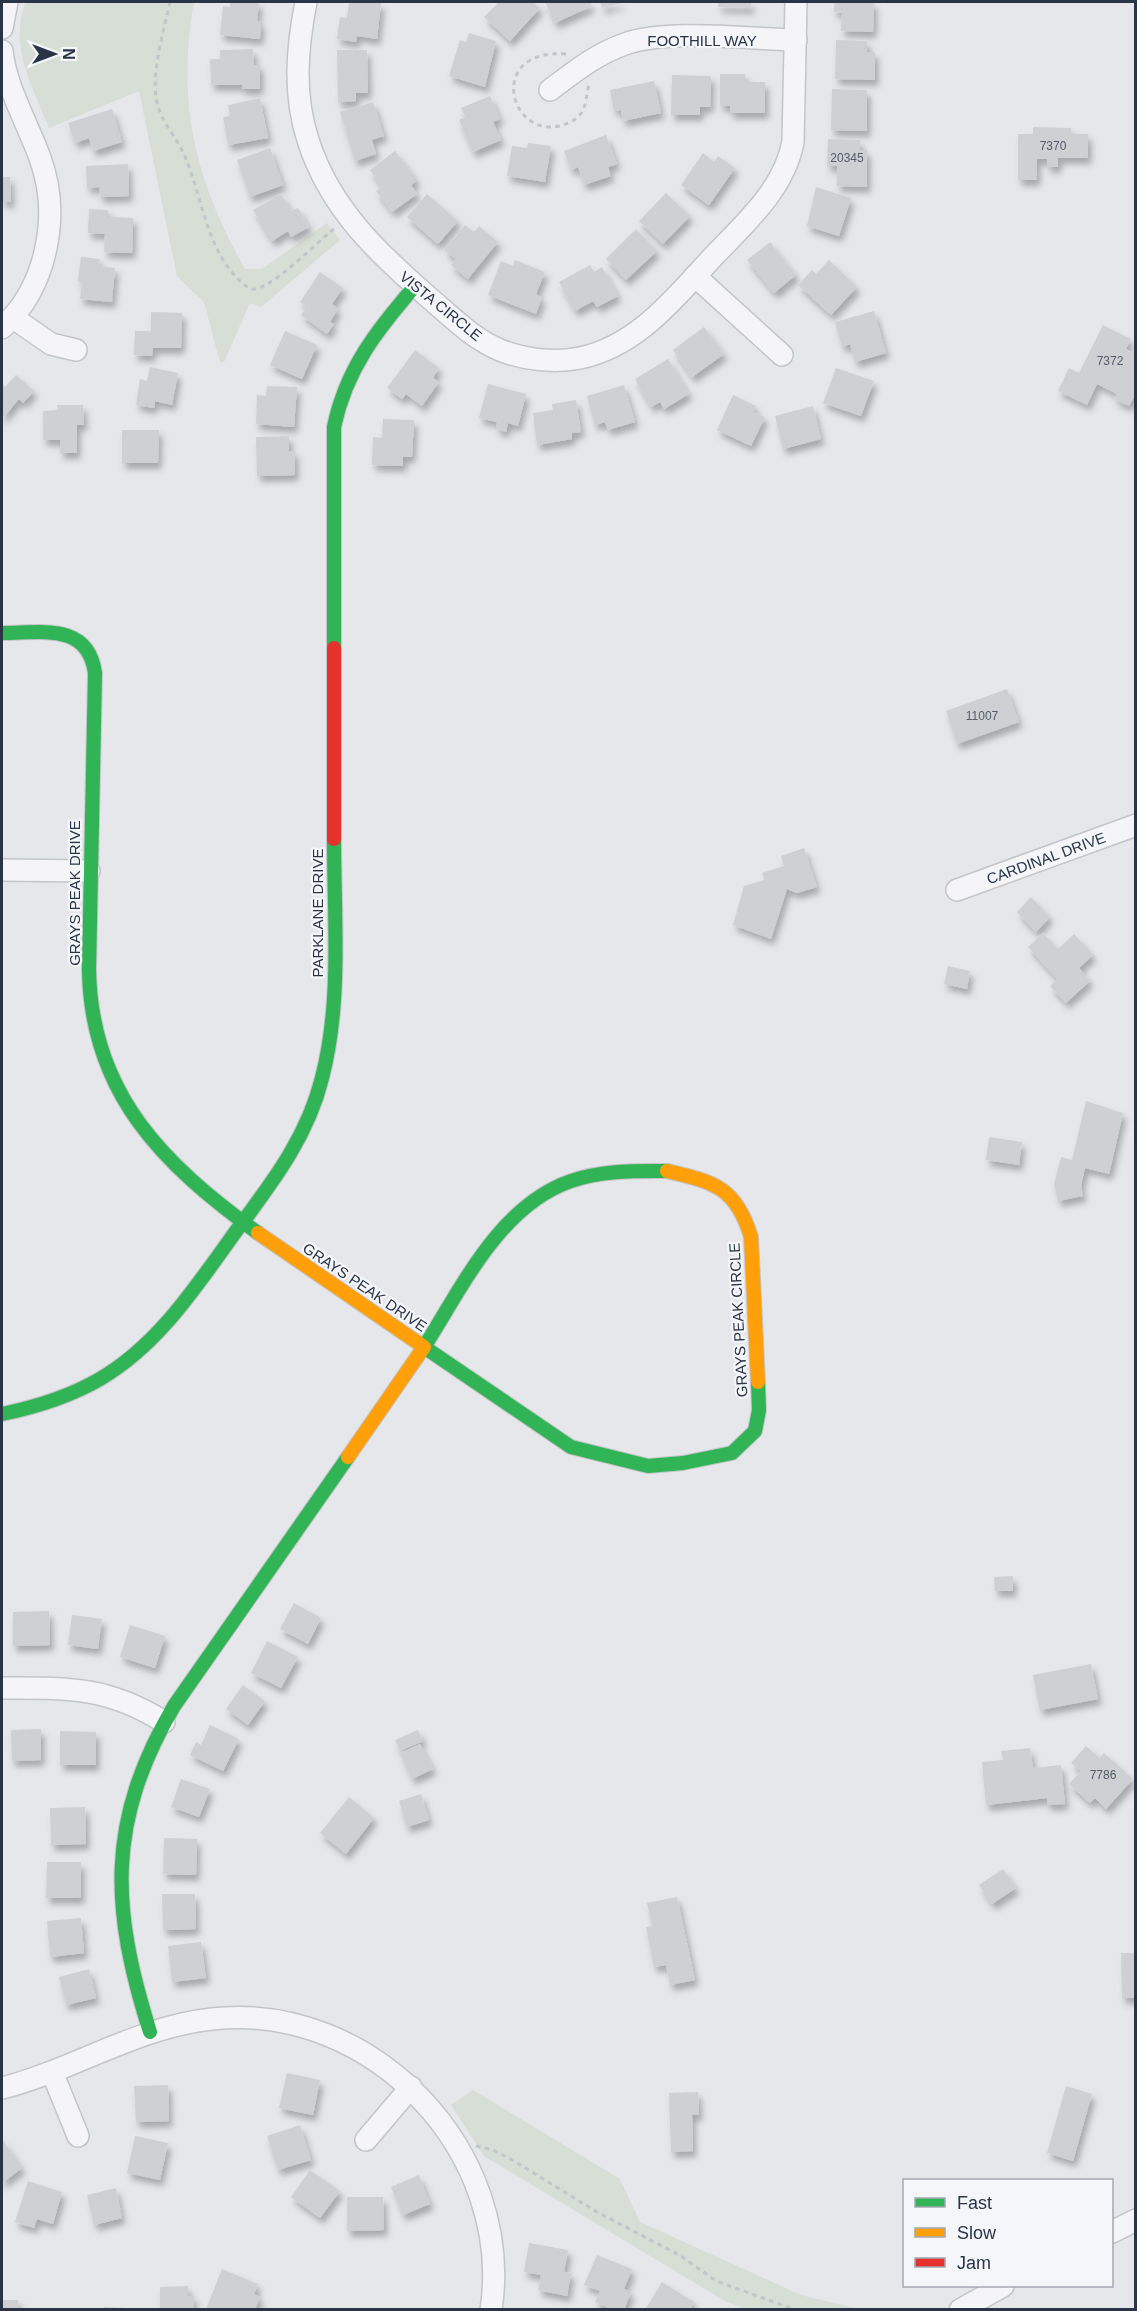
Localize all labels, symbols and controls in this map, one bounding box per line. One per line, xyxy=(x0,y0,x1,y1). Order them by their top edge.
north arrow xyxy=(24,24,84,84)
street label: FOOTHILL WAY xyxy=(647,32,757,49)
text: N xyxy=(60,48,77,60)
house number: 7370 xyxy=(1040,139,1067,153)
house number: 20345 xyxy=(830,151,864,165)
street label: VISTA CIRCLE xyxy=(397,268,485,344)
house number: 7372 xyxy=(1097,354,1124,368)
house number: 11007 xyxy=(966,709,999,723)
street label: GRAYS PEAK DRIVE xyxy=(66,820,83,966)
street label: CARDINAL DRIVE xyxy=(984,829,1108,887)
street label: PARKLANE DRIVE xyxy=(309,849,326,977)
street label: GRAYS PEAK DRIVE xyxy=(300,1239,430,1335)
street label: GRAYS PEAK CIRCLE xyxy=(725,1242,751,1398)
house number: 7786 xyxy=(1090,1768,1117,1782)
legend xyxy=(903,2179,1113,2287)
text: Fast xyxy=(957,2193,992,2213)
text: Slow xyxy=(957,2223,997,2243)
text: Jam xyxy=(957,2253,991,2273)

